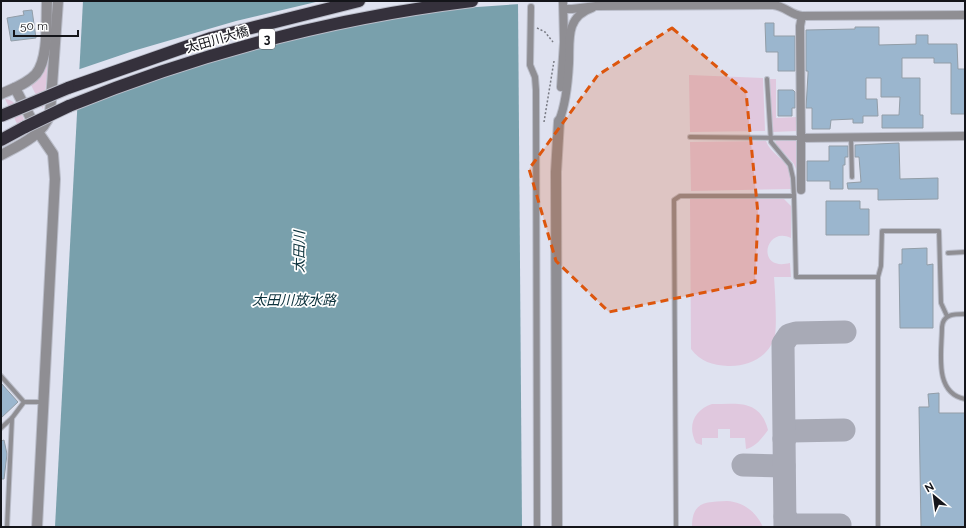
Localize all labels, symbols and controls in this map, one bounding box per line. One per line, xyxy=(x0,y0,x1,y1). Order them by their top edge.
scale bar xyxy=(14,12,78,38)
text: 50 m xyxy=(20,19,48,33)
street label: 太田川大橋 xyxy=(184,23,250,56)
road number: 3 xyxy=(259,29,275,49)
water label: 太田川 xyxy=(291,229,307,273)
water label: 太田川放水路 xyxy=(252,292,337,308)
north arrow xyxy=(914,476,954,516)
text: N xyxy=(923,480,936,495)

